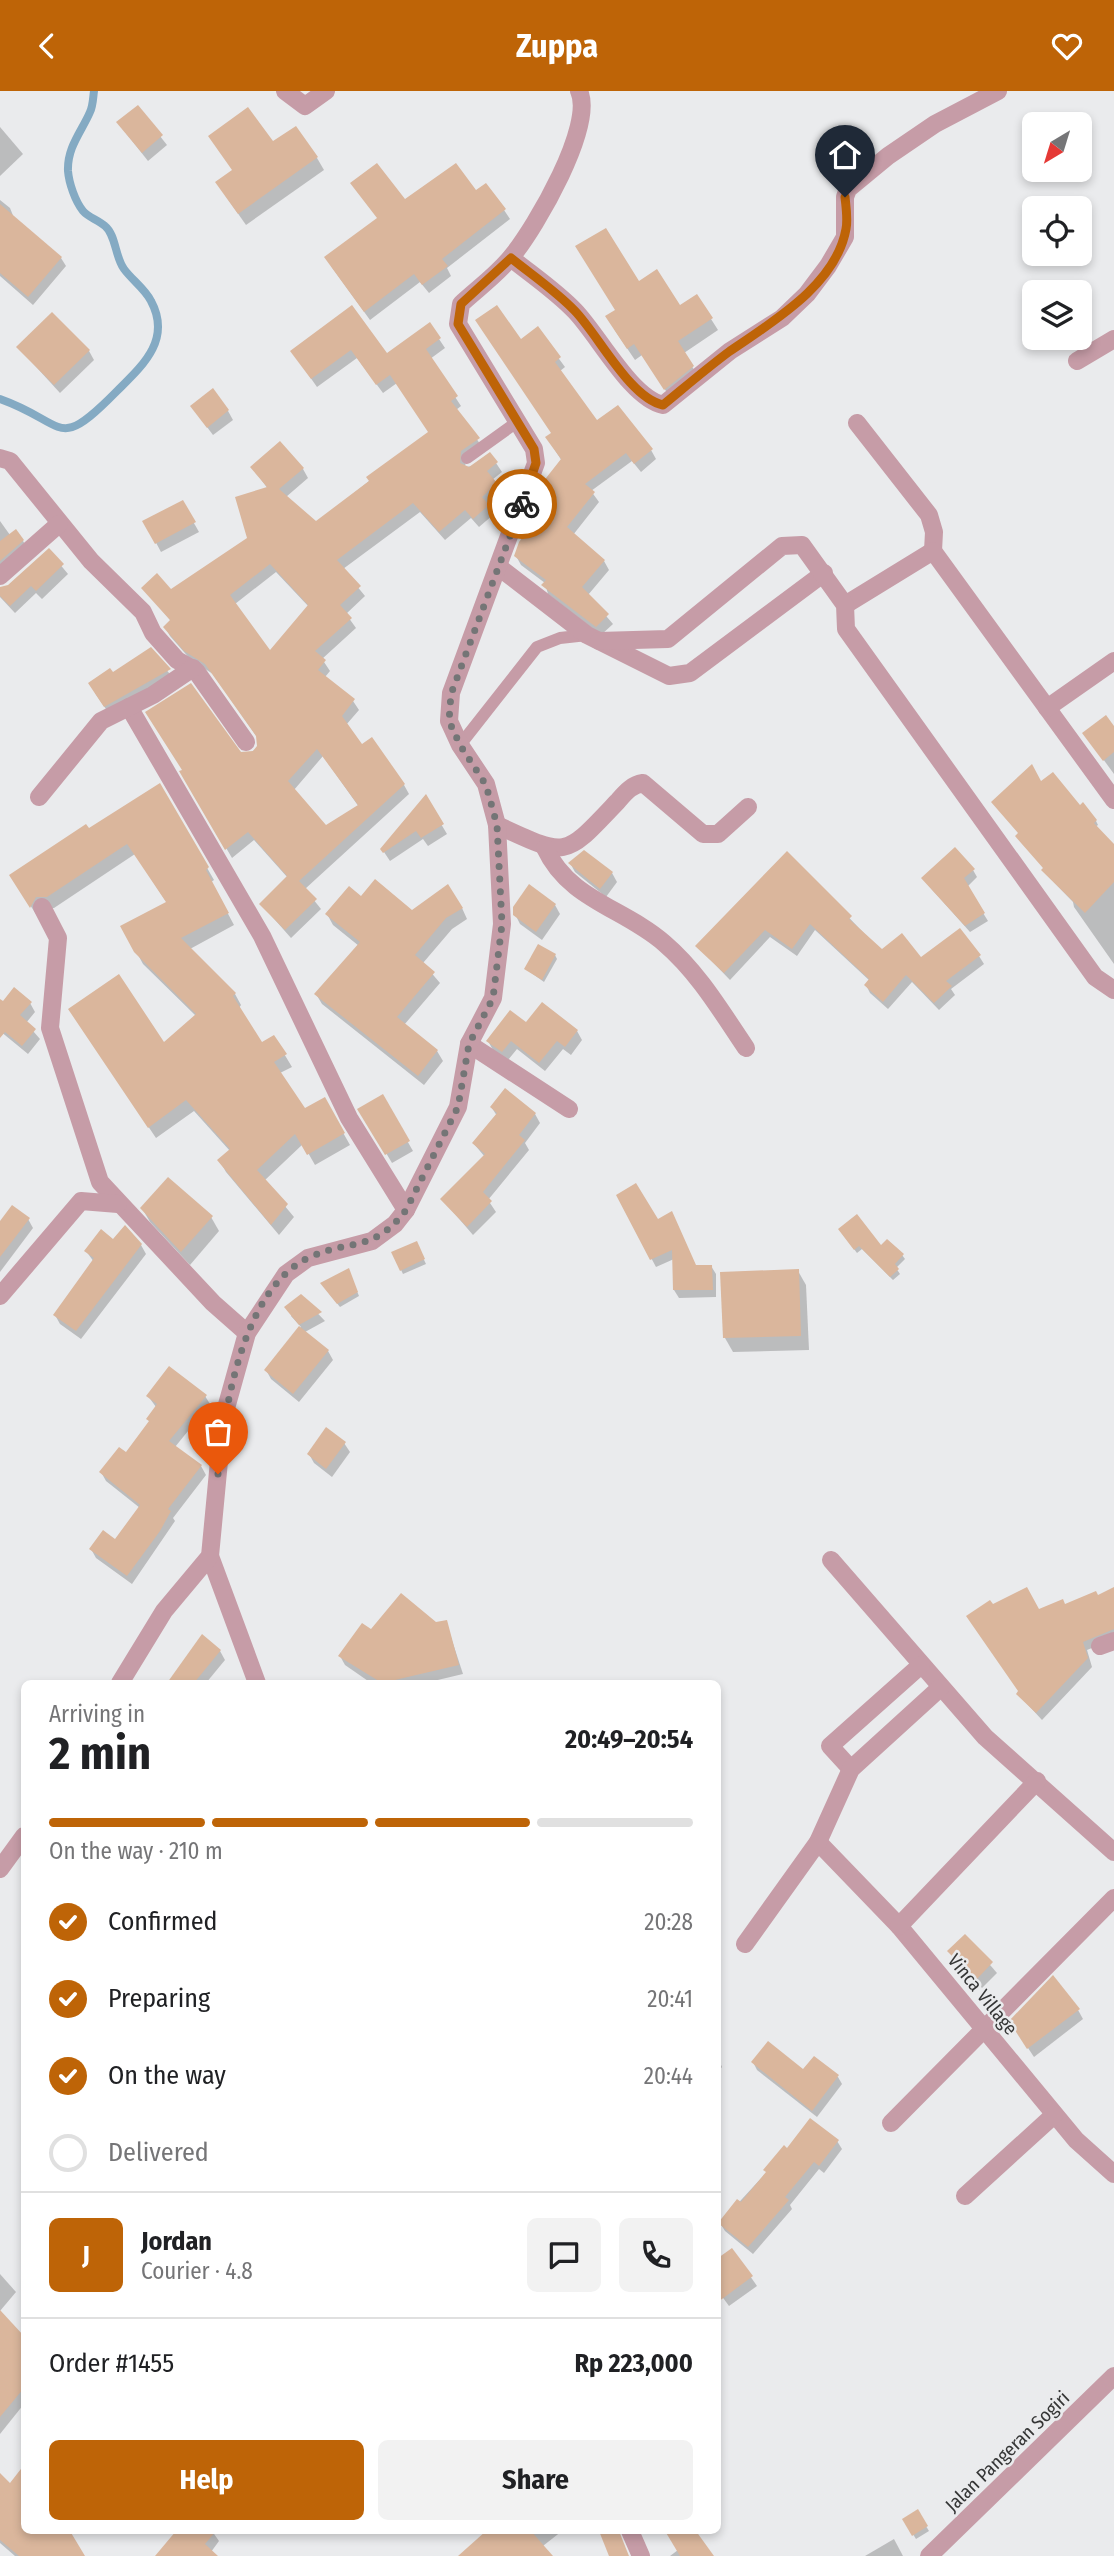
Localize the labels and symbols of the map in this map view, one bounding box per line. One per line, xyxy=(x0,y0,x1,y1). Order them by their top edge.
north arrow xyxy=(1022,112,1092,182)
pin xyxy=(815,125,875,197)
courier xyxy=(487,469,557,539)
pin xyxy=(188,1402,248,1474)
street label: Vinca Village xyxy=(943,1949,1022,2040)
street label: Jalan Pangeran Sogiri xyxy=(940,2386,1074,2516)

